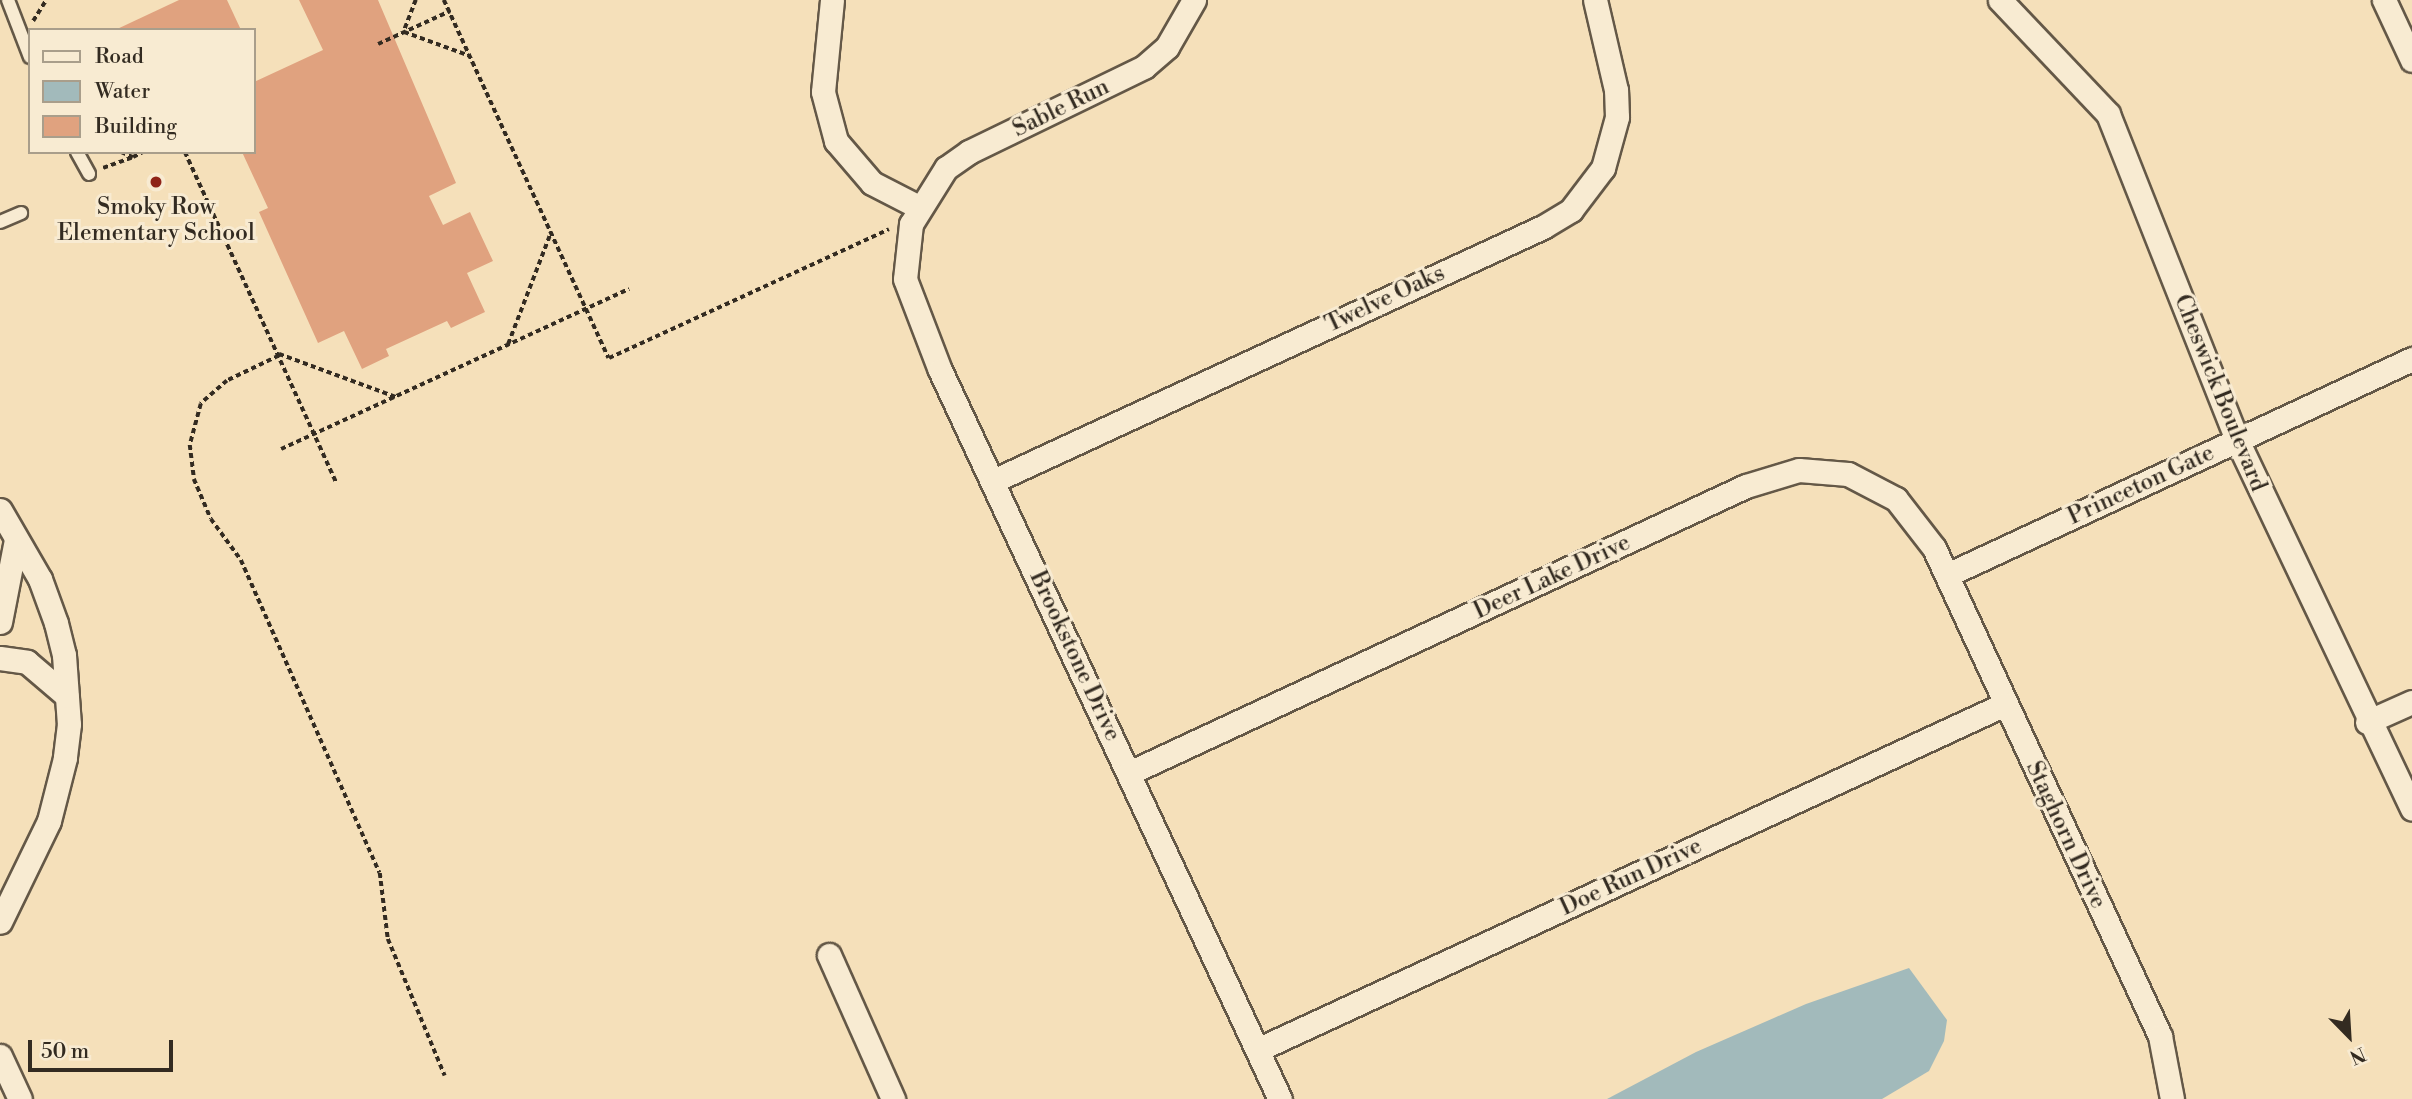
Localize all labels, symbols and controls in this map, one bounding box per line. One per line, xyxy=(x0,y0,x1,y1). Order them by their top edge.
legend xyxy=(28,28,256,154)
text: Road xyxy=(95,44,144,70)
street label: Sable Run xyxy=(1008,73,1114,143)
text: Water xyxy=(95,79,150,105)
text: Building xyxy=(95,114,177,140)
marker: Smoky Row Elementary School xyxy=(148,174,164,190)
place label: Smoky Row Elementary School xyxy=(57,193,255,247)
street label: Twelve Oaks xyxy=(1321,259,1449,339)
street label: Cheswick Boulevard xyxy=(2168,291,2272,495)
street label: Princeton Gate xyxy=(2064,439,2218,531)
street label: Deer Lake Drive xyxy=(1469,529,1635,625)
street label: Brookstone Drive xyxy=(1024,567,1126,745)
street label: Staghorn Drive xyxy=(2020,757,2112,913)
street label: Doe Run Drive xyxy=(1556,832,1706,922)
north arrow xyxy=(2314,1001,2384,1071)
scale bar xyxy=(32,1026,177,1070)
text: 50 m xyxy=(41,1039,89,1065)
text: N xyxy=(2346,1041,2369,1069)

